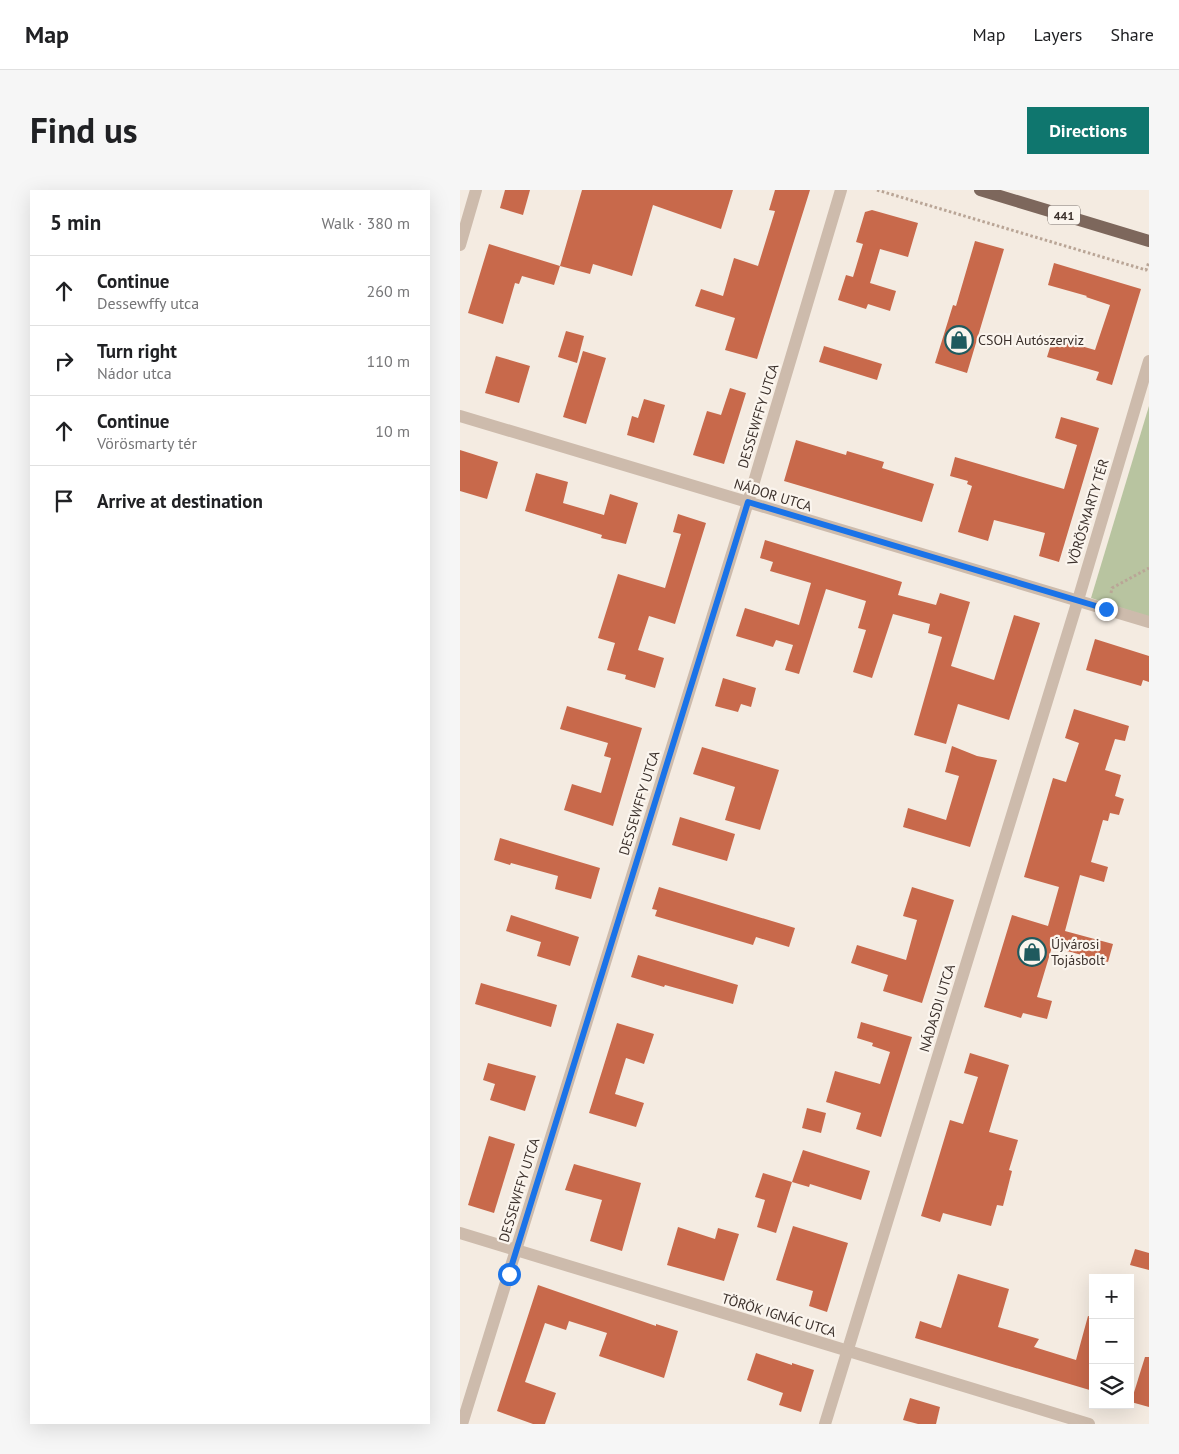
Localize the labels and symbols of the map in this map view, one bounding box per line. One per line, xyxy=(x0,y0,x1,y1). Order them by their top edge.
road number: 441 xyxy=(1048,206,1080,224)
shop icon: CSOH Autószerviz xyxy=(944,325,974,355)
place label: CSOH Autószerviz xyxy=(978,331,1084,349)
street label: DESSEWFFY UTCA xyxy=(734,361,783,470)
street label: VÖRÖSMARTY TÉR xyxy=(1063,456,1113,568)
street label: NÁDOR UTCA xyxy=(732,475,815,516)
route end xyxy=(1095,598,1118,621)
street label: DESSEWFFY UTCA xyxy=(615,748,664,857)
place label: Újvárosi Tojásbolt xyxy=(1051,935,1105,969)
shop icon: Újvárosi Tojásbolt xyxy=(1017,937,1047,967)
street label: NÁDASDI UTCA xyxy=(915,961,959,1054)
street label: DESSEWFFY UTCA xyxy=(495,1135,544,1244)
route start xyxy=(498,1263,521,1286)
street label: TÖRÖK IGNÁC UTCA xyxy=(720,1289,839,1341)

